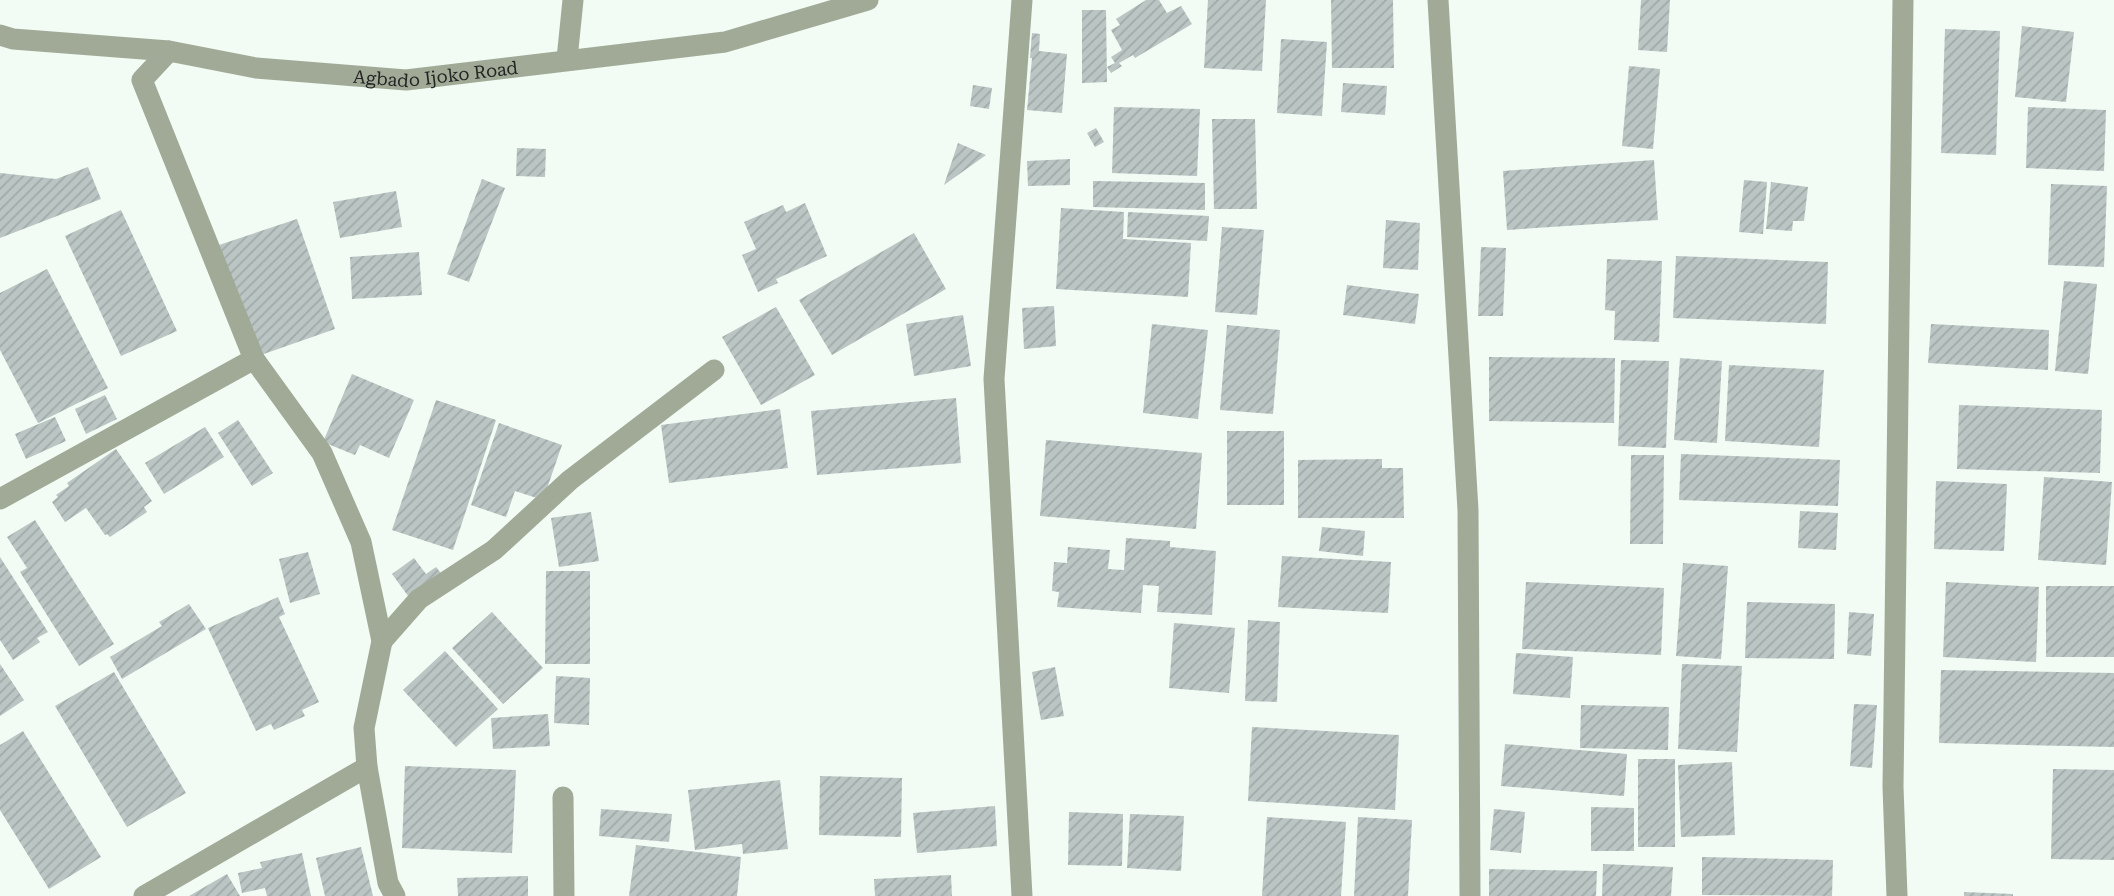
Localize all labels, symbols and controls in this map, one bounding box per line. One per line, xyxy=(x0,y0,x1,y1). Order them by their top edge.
street label: Agbado Ijoko Road xyxy=(353,56,519,91)

